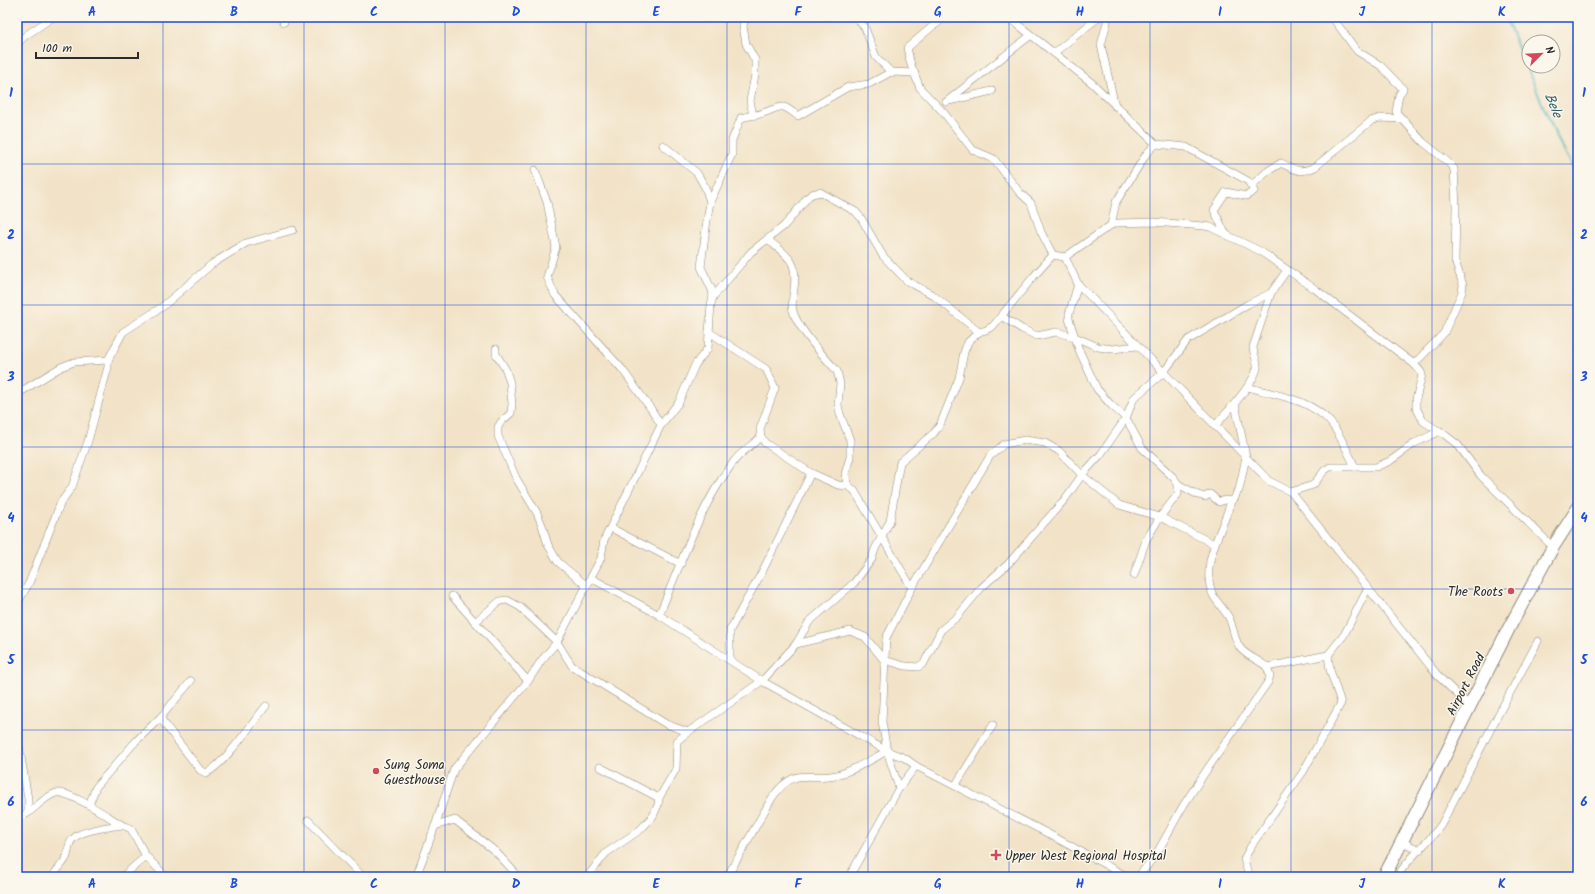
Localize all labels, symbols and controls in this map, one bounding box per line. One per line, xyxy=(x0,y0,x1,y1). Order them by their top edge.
text: A xyxy=(88,2,96,23)
text: B xyxy=(230,2,238,23)
text: C xyxy=(370,2,378,23)
text: D xyxy=(512,2,521,23)
text: E xyxy=(652,2,660,23)
text: F xyxy=(794,2,802,23)
text: G xyxy=(934,2,942,23)
text: H xyxy=(1076,2,1085,23)
text: I xyxy=(1218,2,1222,23)
text: J xyxy=(1359,2,1366,23)
text: K xyxy=(1498,2,1506,23)
scale bar xyxy=(36,34,138,60)
north arrow xyxy=(1521,34,1561,74)
text: 100 m xyxy=(42,39,73,58)
text: N xyxy=(1540,44,1559,57)
text: 1 xyxy=(9,83,13,104)
text: 1 xyxy=(1582,83,1586,104)
water label: Bele xyxy=(1538,90,1569,123)
text: 2 xyxy=(7,225,15,246)
text: 2 xyxy=(1580,225,1588,246)
text: 3 xyxy=(6,367,15,388)
text: 3 xyxy=(1579,367,1588,388)
text: 4 xyxy=(7,508,15,529)
text: 4 xyxy=(1580,508,1588,529)
place label: The Roots xyxy=(1448,582,1503,603)
marker: The Roots xyxy=(1506,586,1516,596)
street label: Airport Road xyxy=(1442,649,1491,720)
text: 5 xyxy=(7,650,16,671)
text: 5 xyxy=(1580,650,1589,671)
place label: Sung Soma Guesthouse xyxy=(384,755,445,791)
marker: Sung Soma Guesthouse xyxy=(371,766,381,776)
text: 6 xyxy=(7,792,15,813)
text: 6 xyxy=(1580,792,1588,813)
place label: Upper West Regional Hospital xyxy=(1005,846,1166,867)
marker: Upper West Regional Hospital xyxy=(990,849,1002,861)
text: A xyxy=(88,874,96,894)
text: B xyxy=(230,874,238,894)
text: C xyxy=(370,874,378,894)
text: D xyxy=(512,874,521,894)
text: E xyxy=(652,874,660,894)
text: F xyxy=(794,874,802,894)
text: G xyxy=(934,874,942,894)
text: H xyxy=(1076,874,1085,894)
text: I xyxy=(1218,874,1222,894)
text: J xyxy=(1359,874,1366,894)
text: K xyxy=(1498,874,1506,894)

